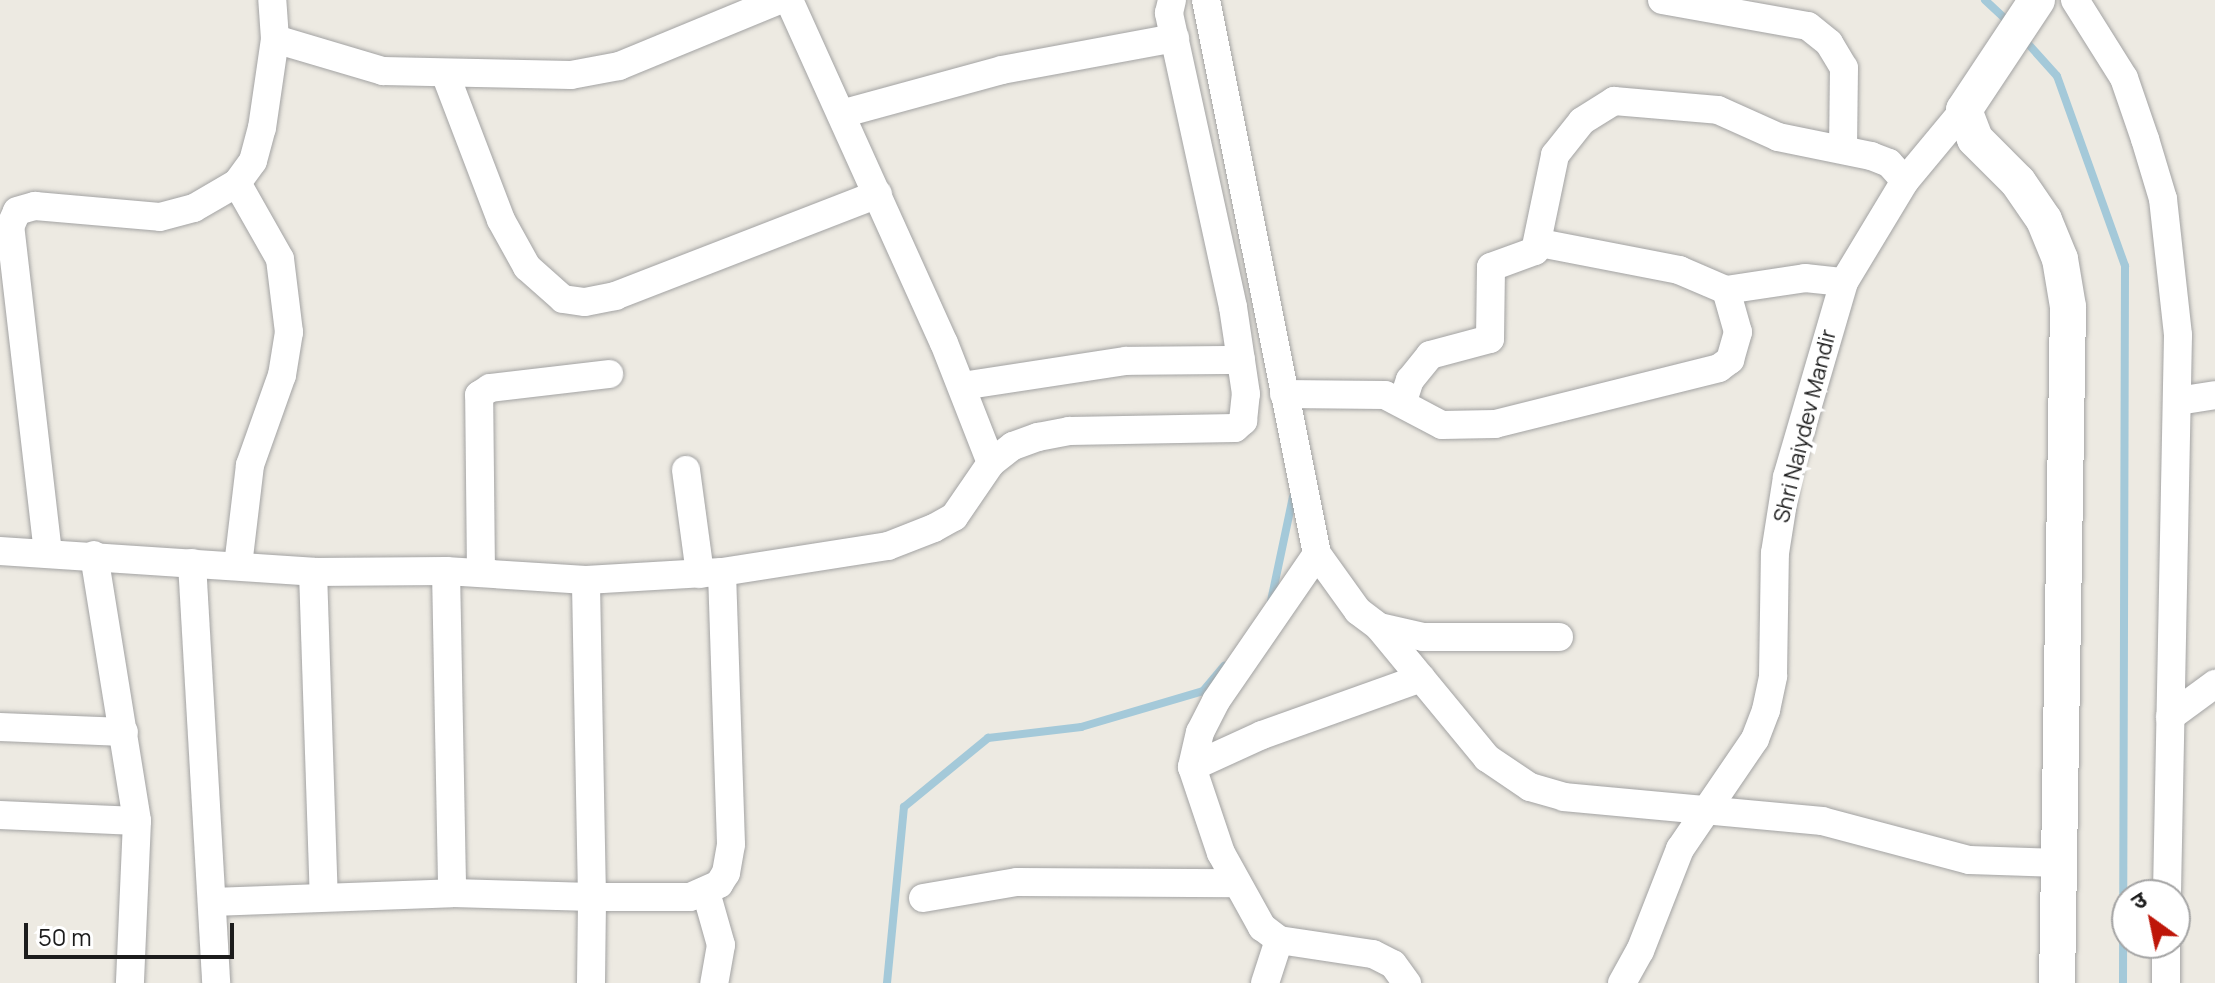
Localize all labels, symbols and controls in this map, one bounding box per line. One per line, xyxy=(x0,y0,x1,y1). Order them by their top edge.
street label: Shri Naiydev Mandir xyxy=(1768,326,1842,526)
north arrow xyxy=(2111,879,2191,959)
text: उ xyxy=(2125,884,2153,917)
scale bar xyxy=(28,907,238,957)
text: 50 m xyxy=(38,920,92,953)

